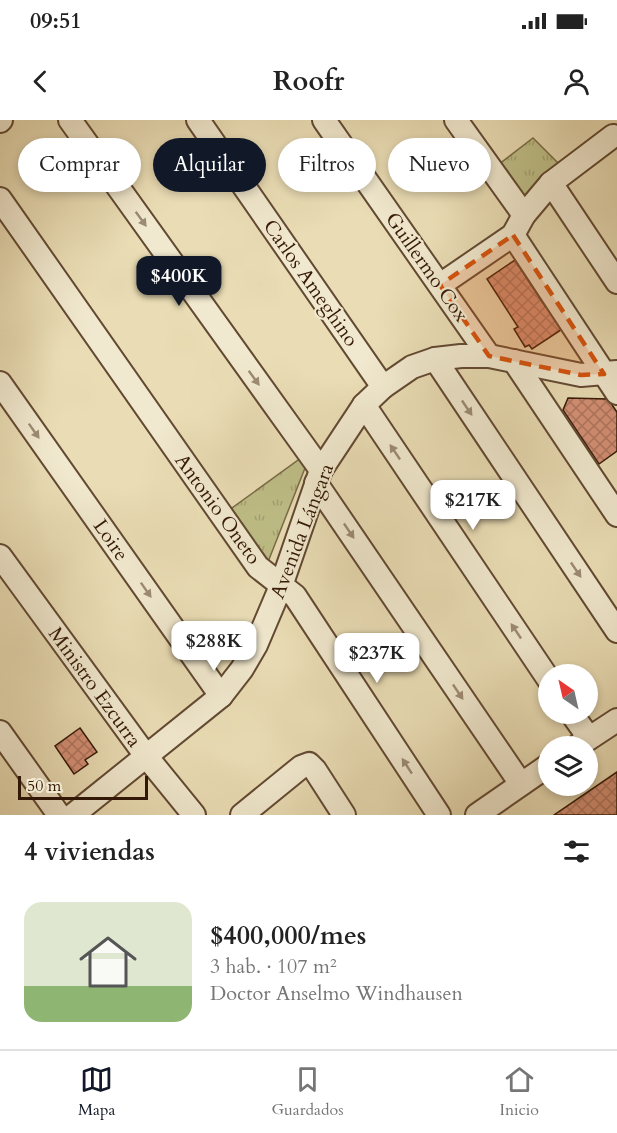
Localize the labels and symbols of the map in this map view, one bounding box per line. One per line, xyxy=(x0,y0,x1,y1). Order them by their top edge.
street label: Guillermo Cox xyxy=(379,207,475,327)
one-way arrow xyxy=(135,210,147,226)
street label: Carlos Ameghino xyxy=(257,214,365,352)
pin: $400K xyxy=(137,256,221,307)
one-way arrow xyxy=(248,369,260,385)
one-way arrow xyxy=(461,399,473,415)
one-way arrow xyxy=(28,423,39,439)
one-way arrow xyxy=(390,444,401,460)
street label: Antonio Oneto xyxy=(169,448,267,570)
street label: Avenida Lángara xyxy=(264,459,340,603)
pin: $217K xyxy=(431,480,515,531)
street label: Loire xyxy=(87,514,135,566)
one-way arrow xyxy=(343,523,354,539)
one-way arrow xyxy=(570,561,582,577)
one-way arrow xyxy=(140,582,152,598)
street label: Ministro Ezcurra xyxy=(42,621,148,753)
pin: $288K xyxy=(172,621,256,672)
one-way arrow xyxy=(511,623,522,639)
pin: $237K xyxy=(335,633,419,684)
north arrow xyxy=(538,664,598,724)
one-way arrow xyxy=(452,684,464,700)
one-way arrow xyxy=(401,758,412,774)
scale bar xyxy=(18,773,148,800)

